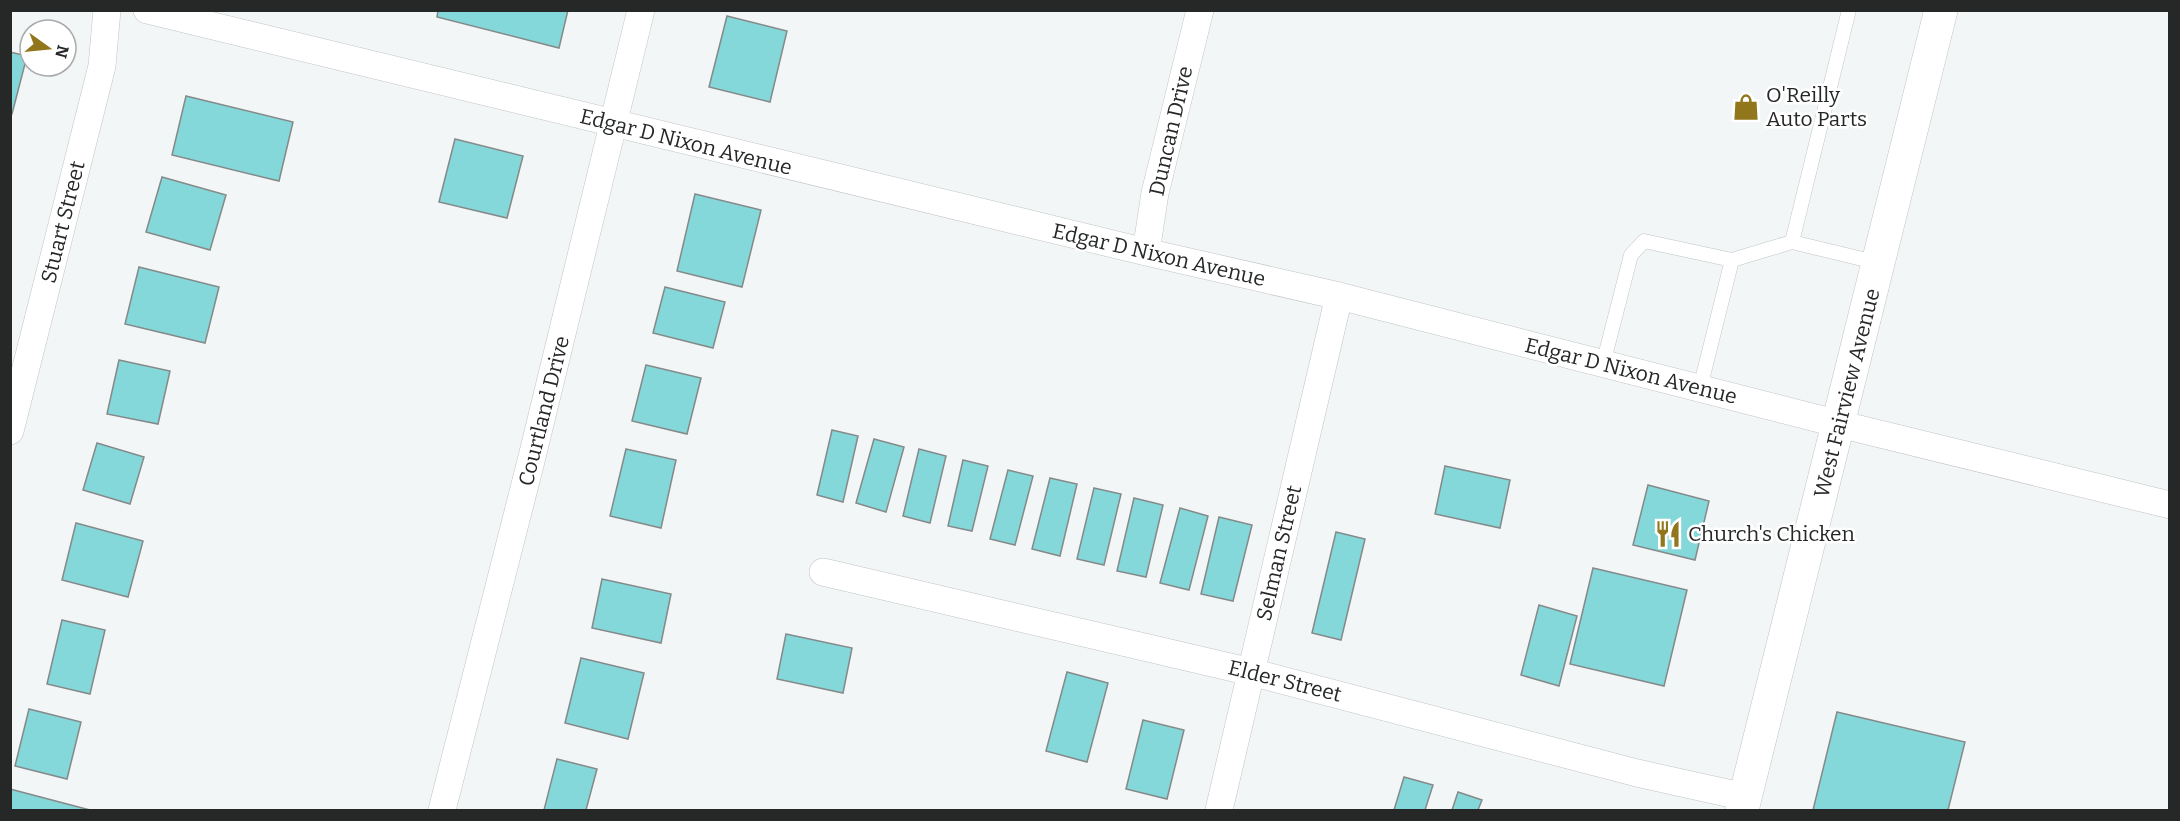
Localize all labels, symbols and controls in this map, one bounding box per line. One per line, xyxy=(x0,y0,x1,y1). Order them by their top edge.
north arrow xyxy=(18,18,78,78)
text: N xyxy=(51,43,73,60)
street label: Duncan Drive xyxy=(1143,64,1199,198)
place label: O'Reilly Auto Parts xyxy=(1766,82,1867,132)
shop icon: O'Reilly Auto Parts xyxy=(1731,92,1761,122)
street label: Edgar D Nixon Avenue xyxy=(577,103,795,181)
street label: Stuart Street xyxy=(35,158,91,286)
street label: Edgar D Nixon Avenue xyxy=(1050,218,1268,292)
street label: West Fairview Avenue xyxy=(1808,286,1886,500)
street label: Edgar D Nixon Avenue xyxy=(1522,332,1740,410)
street label: Courtland Drive xyxy=(513,333,575,489)
street label: Selman Street xyxy=(1251,482,1307,623)
restaurant icon: Church's Chicken xyxy=(1653,519,1683,549)
place label: Church's Chicken xyxy=(1688,521,1855,547)
street label: Elder Street xyxy=(1226,654,1345,708)

